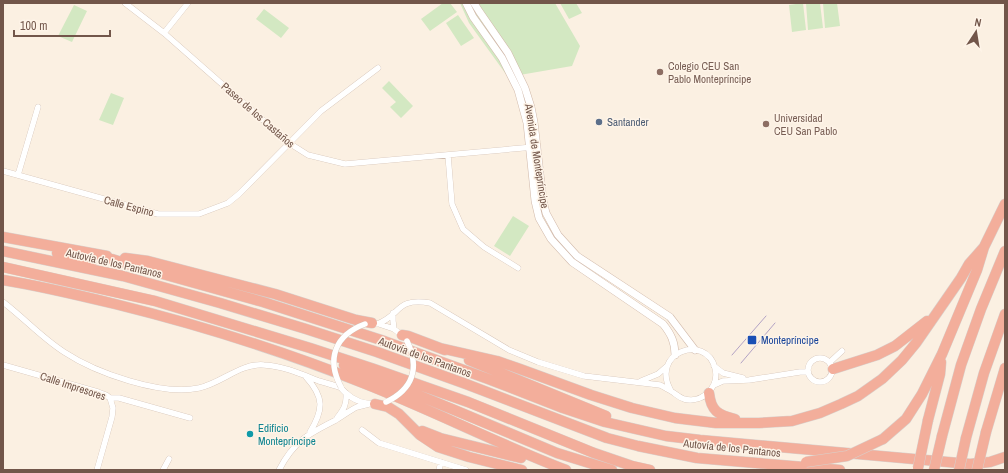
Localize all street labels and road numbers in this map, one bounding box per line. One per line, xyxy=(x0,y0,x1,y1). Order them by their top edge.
street label: Paseo de los Castaños xyxy=(218,79,298,151)
street label: Avenida de Montepríncipe xyxy=(522,102,552,209)
street label: Calle Espino xyxy=(102,193,156,219)
street label: Autovía de los Pantanos xyxy=(64,245,164,281)
street label: Autovía de los Pantanos xyxy=(376,333,474,380)
street label: Calle Impresores xyxy=(38,369,108,403)
street label: Autovía de los Pantanos xyxy=(682,436,782,460)

